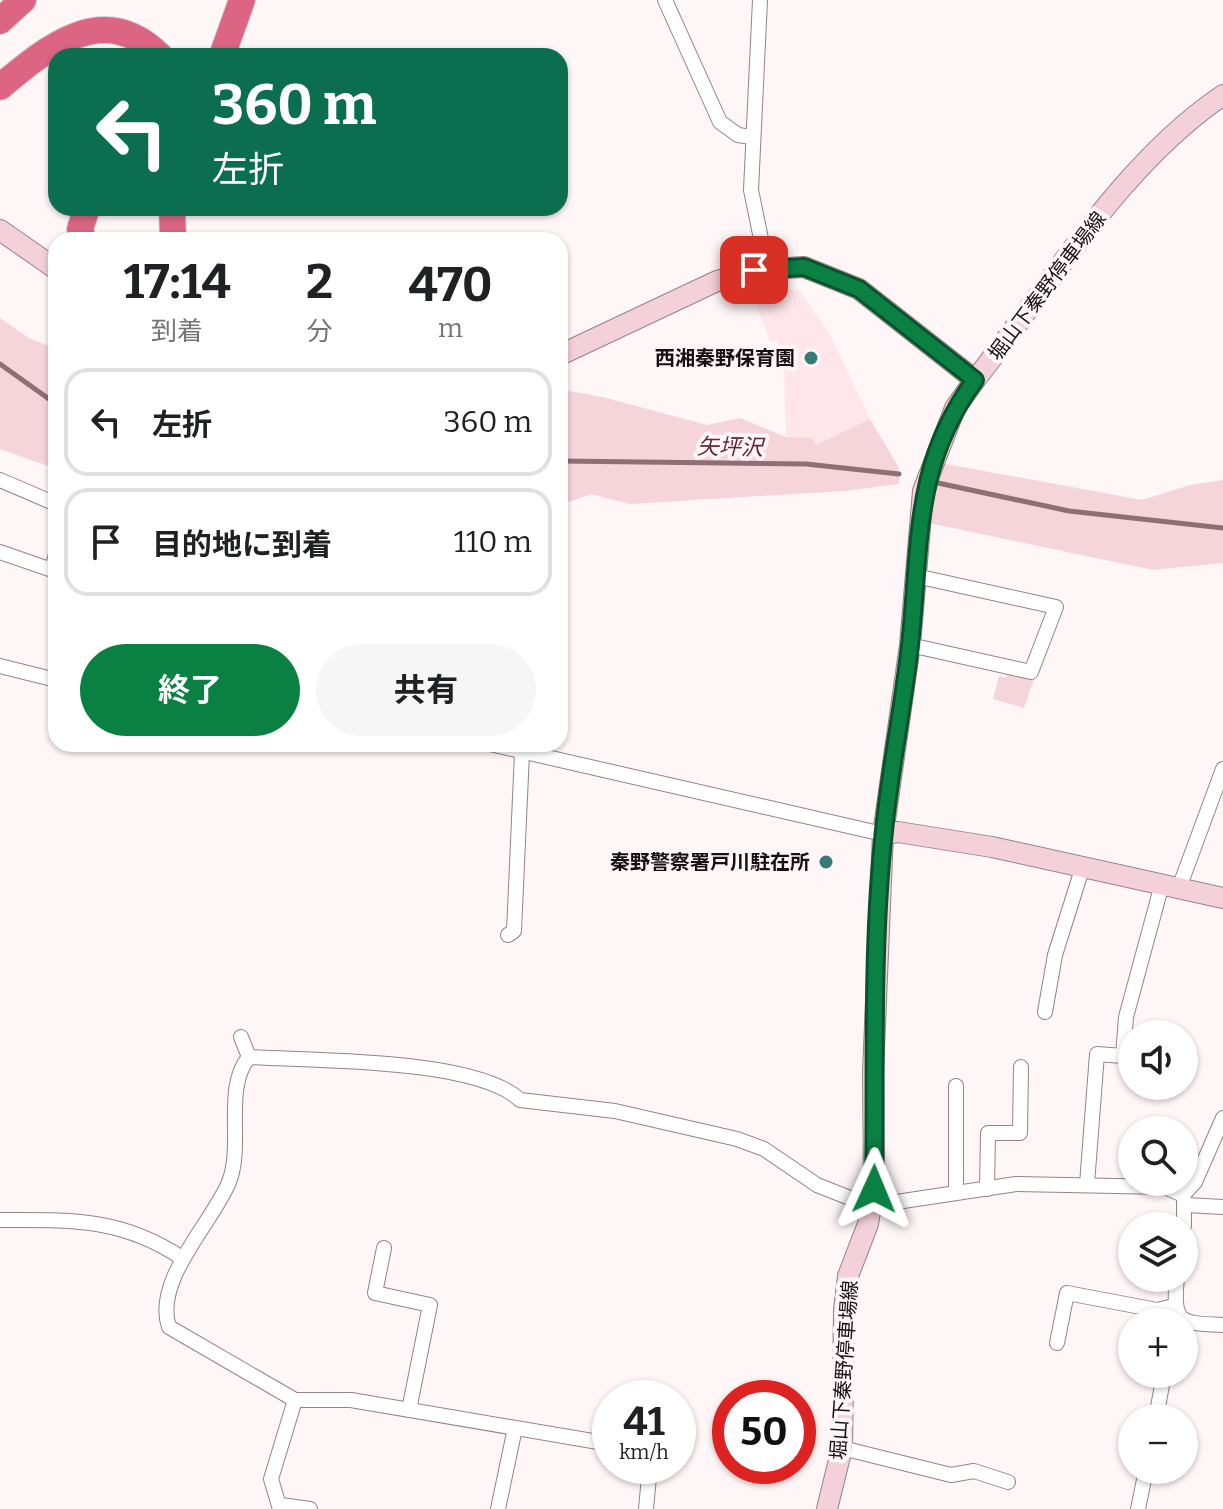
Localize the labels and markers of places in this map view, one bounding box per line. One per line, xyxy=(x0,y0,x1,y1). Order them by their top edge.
pin xyxy=(720,236,788,304)
place label: 西湘秦野保育園 xyxy=(655,346,795,370)
marker: 西湘秦野保育園 xyxy=(802,349,820,367)
place label: 秦野警察署戸川駐在所 xyxy=(610,850,810,874)
marker: 秦野警察署戸川駐在所 xyxy=(817,853,835,871)

